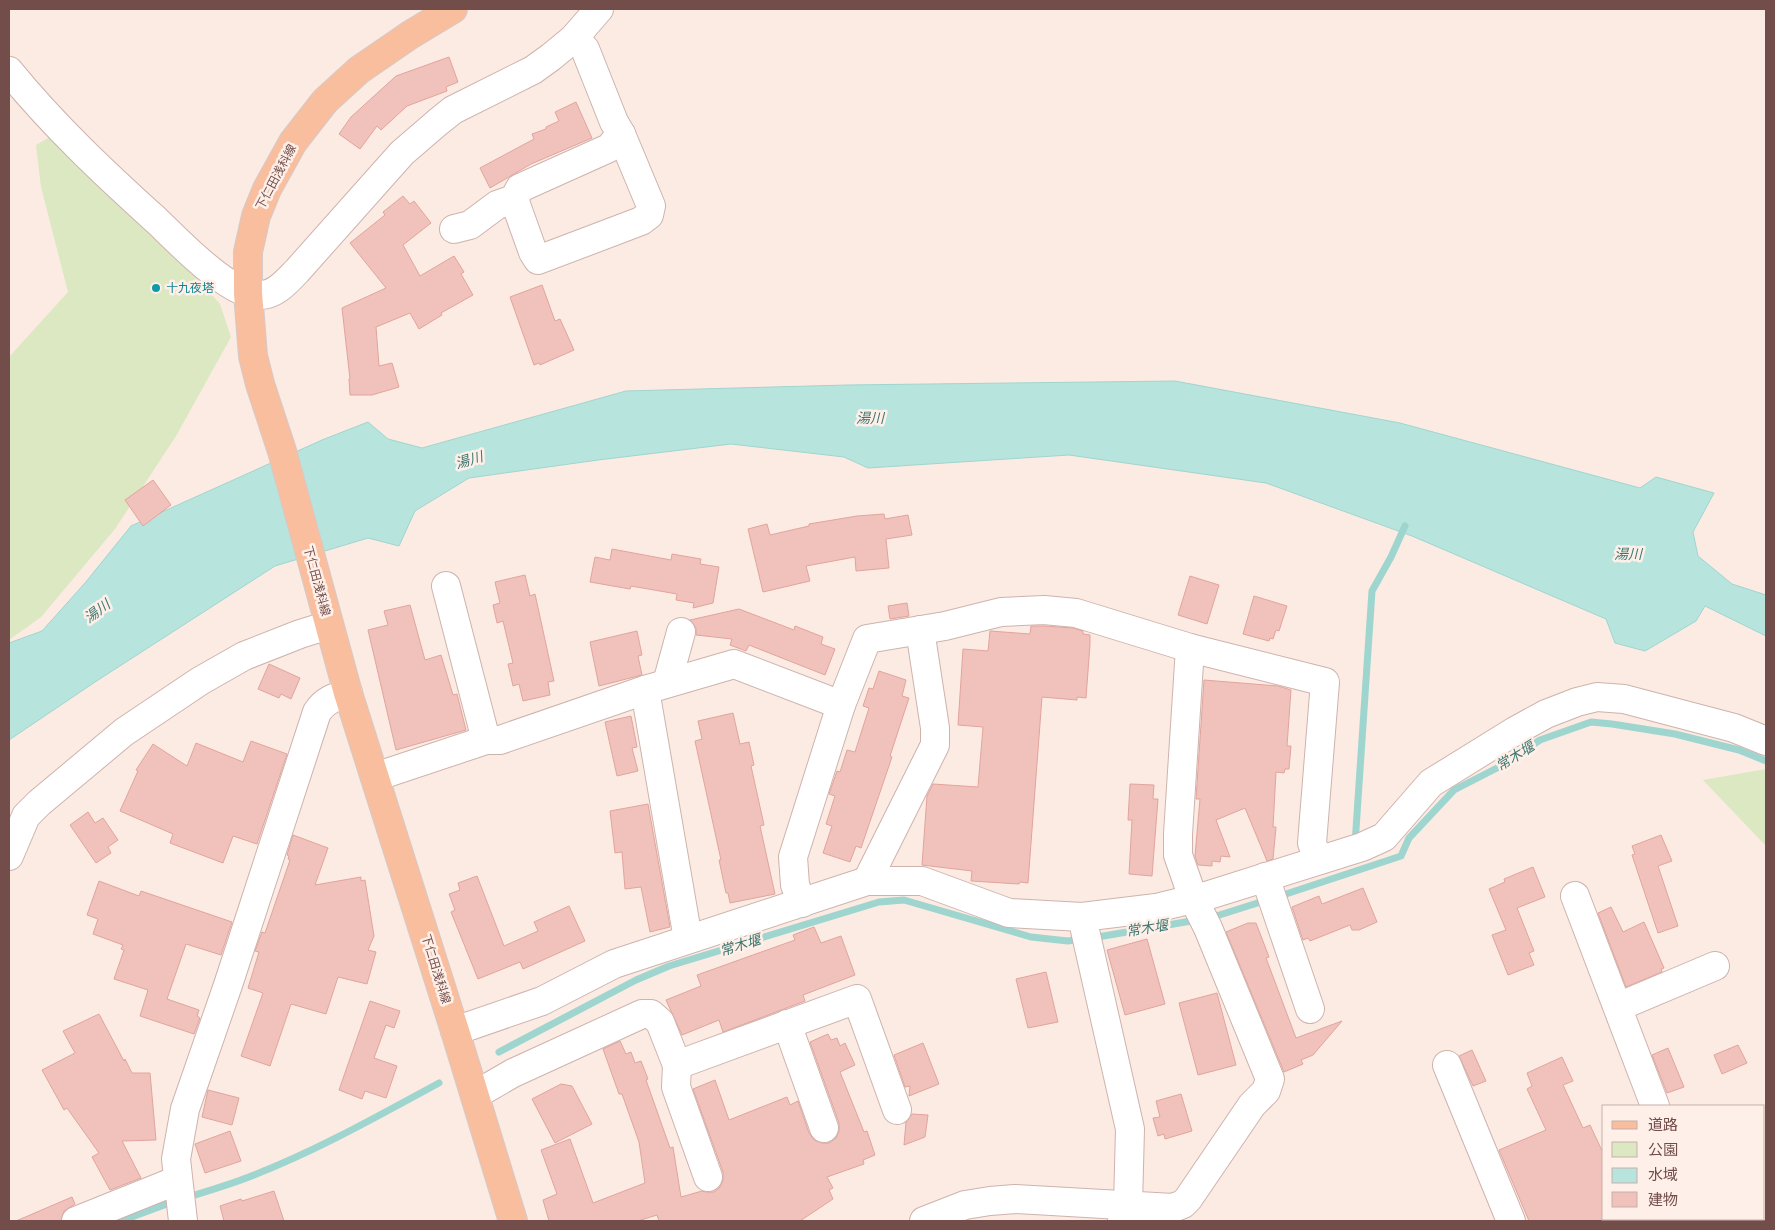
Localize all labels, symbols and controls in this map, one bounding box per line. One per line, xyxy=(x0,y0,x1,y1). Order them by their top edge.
street label: 下仁田浅科線 xyxy=(251,141,300,213)
place label: 十九夜塔 xyxy=(166,279,214,296)
marker: 十九夜塔 xyxy=(150,282,162,294)
water label: 湯川 xyxy=(856,408,886,427)
water label: 湯川 xyxy=(453,446,487,473)
street label: 下仁田浅科線 xyxy=(300,544,335,618)
water label: 湯川 xyxy=(1614,544,1644,563)
water label: 湯川 xyxy=(80,593,115,627)
water label: 常木堰 xyxy=(1492,735,1540,775)
water label: 常木堰 xyxy=(1125,914,1172,940)
water label: 常木堰 xyxy=(717,928,766,960)
street label: 下仁田浅科線 xyxy=(418,932,455,1006)
legend xyxy=(1602,1105,1765,1220)
text: 道路 xyxy=(1648,1114,1678,1135)
text: 公園 xyxy=(1648,1139,1678,1160)
text: 水域 xyxy=(1648,1164,1678,1185)
text: 建物 xyxy=(1648,1189,1678,1210)

